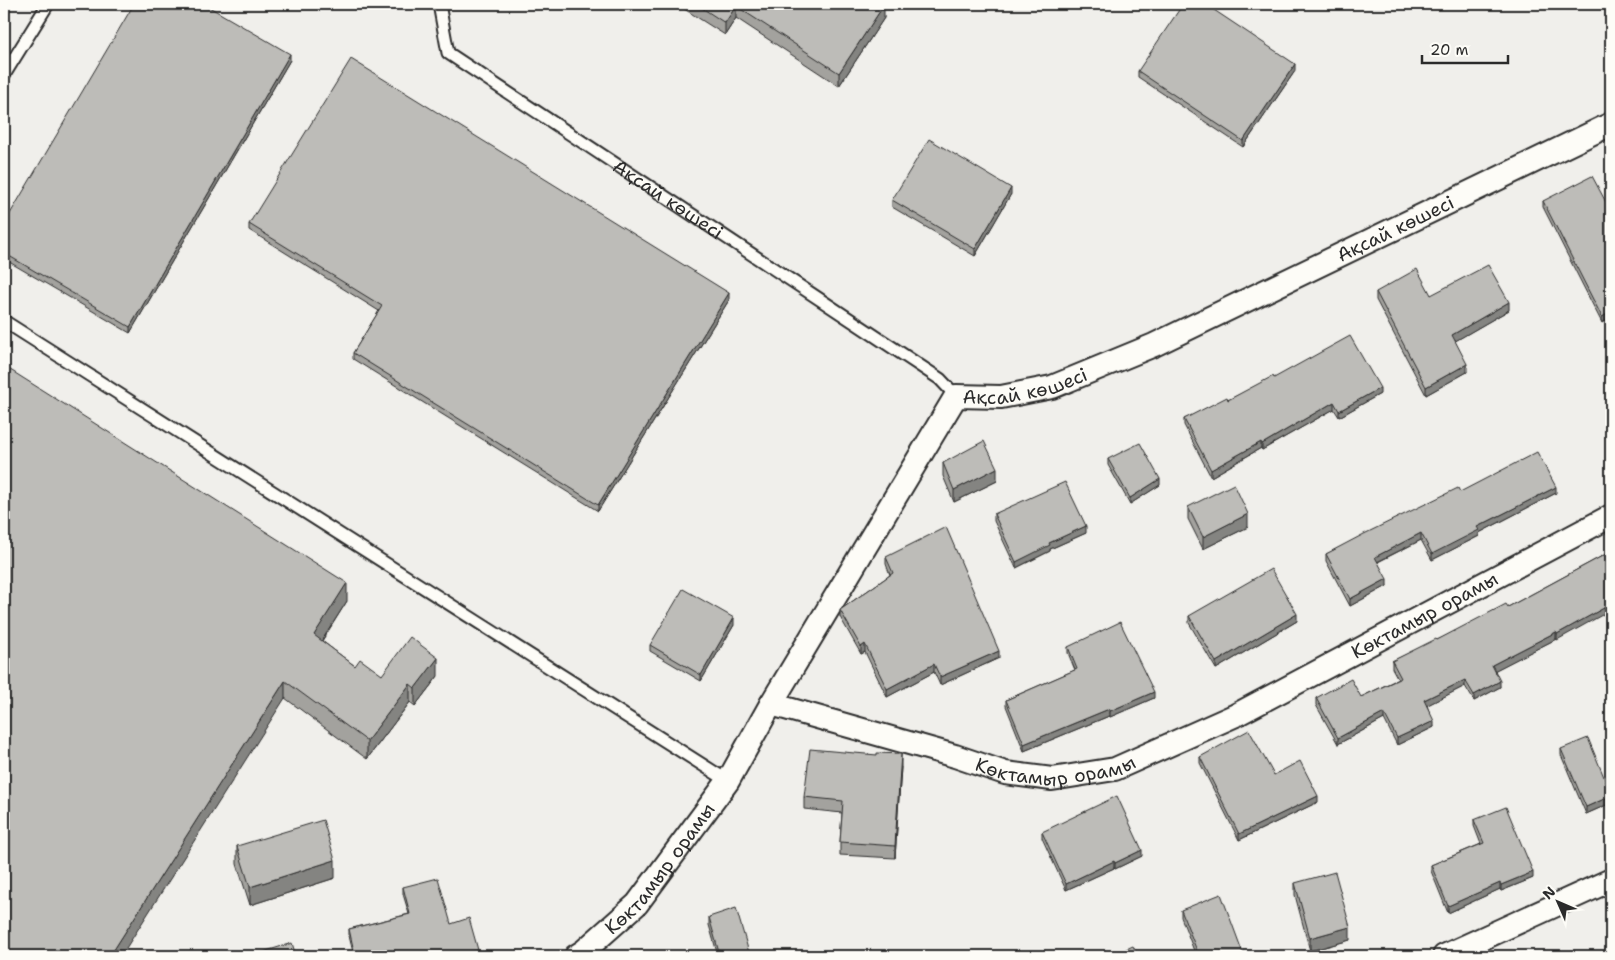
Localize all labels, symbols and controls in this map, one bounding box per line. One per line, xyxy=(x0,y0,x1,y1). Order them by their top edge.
scale bar xyxy=(1422,32,1509,64)
text: 20 m xyxy=(1430,40,1469,60)
street label: Ақсай көшесі xyxy=(608,154,728,245)
street label: Ақсай көшесі xyxy=(1333,190,1458,268)
street label: Ақсай көшесі xyxy=(962,362,1091,411)
street label: Көктамыр орамы xyxy=(1347,566,1502,665)
street label: Көктамыр орамы xyxy=(972,749,1140,793)
street label: Көктамыр орамы xyxy=(599,798,721,940)
north arrow xyxy=(1532,878,1582,928)
text: N xyxy=(1539,883,1559,903)

